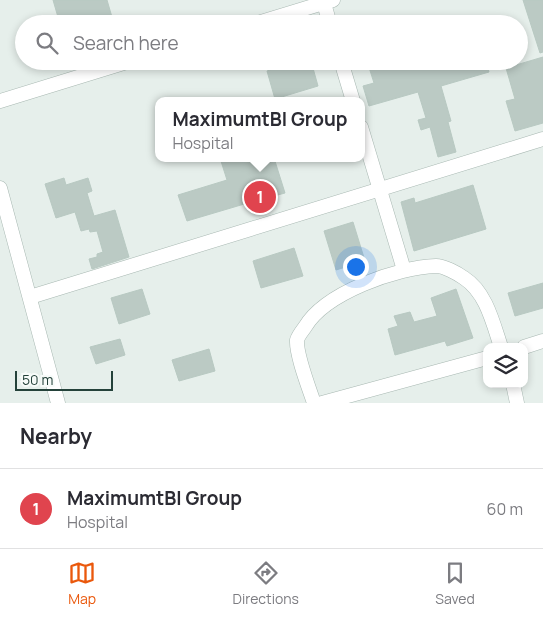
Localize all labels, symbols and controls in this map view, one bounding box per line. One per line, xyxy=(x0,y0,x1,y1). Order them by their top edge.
search box xyxy=(15,15,528,70)
icon: search xyxy=(33,29,61,57)
text: Search here xyxy=(73,30,179,56)
popup xyxy=(155,97,365,162)
text: MaximumtBl Group xyxy=(172,106,348,132)
text: Hospital xyxy=(172,132,233,154)
pin: 1 xyxy=(244,178,276,216)
your location xyxy=(343,254,369,280)
map controls xyxy=(483,343,528,388)
button: layers xyxy=(483,343,528,388)
scale bar xyxy=(15,368,112,391)
text: 50 m xyxy=(22,370,53,389)
text: Nearby xyxy=(20,422,92,450)
text: MaximumtBl Group xyxy=(67,485,242,511)
text: 1 xyxy=(32,498,40,520)
text: 60 m xyxy=(487,498,523,520)
text: Hospital xyxy=(67,511,128,533)
tab: Map xyxy=(68,559,96,608)
tab: Directions xyxy=(233,559,299,608)
tab: Saved xyxy=(435,559,475,608)

